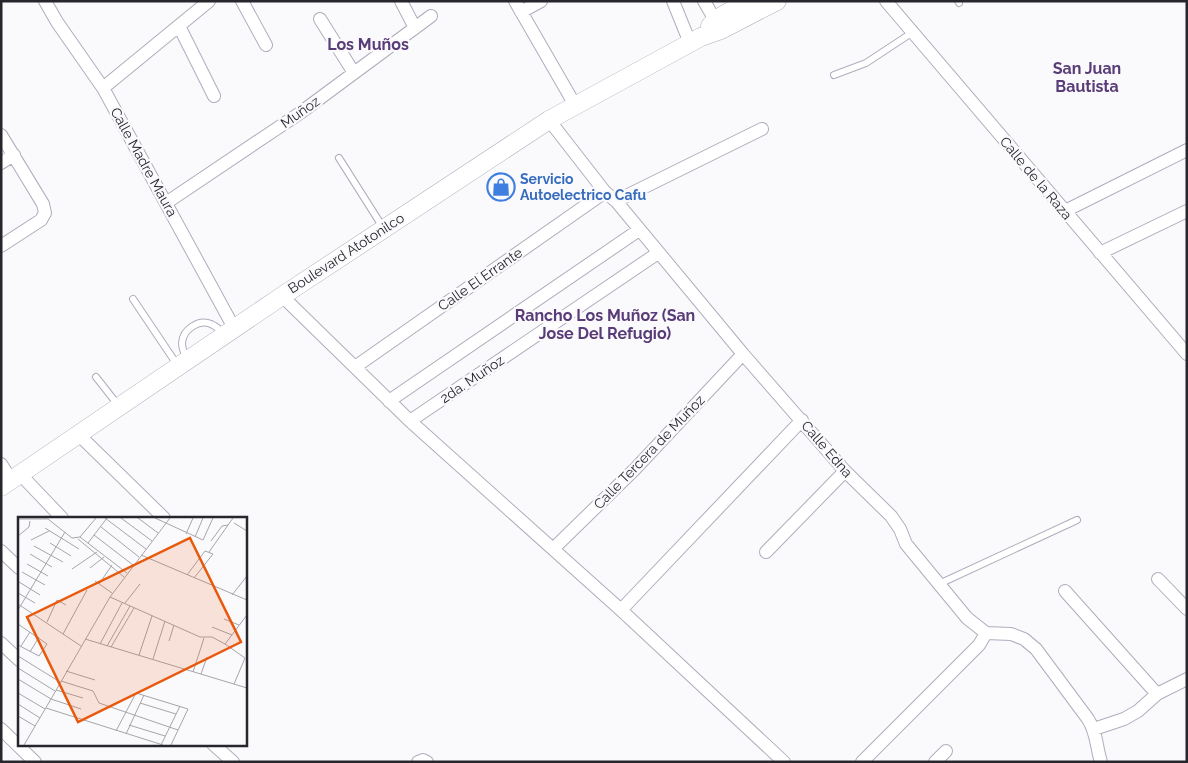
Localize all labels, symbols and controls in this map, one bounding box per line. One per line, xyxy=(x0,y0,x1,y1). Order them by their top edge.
district label: Los Muños xyxy=(327,35,409,54)
district label: San Juan Bautista xyxy=(1053,59,1121,96)
street label: Muñoz xyxy=(277,93,323,131)
street label: Calle Madre Maura xyxy=(107,105,181,219)
street label: Calle de la Raza xyxy=(997,133,1075,223)
place label: Servicio Autoelectrico Cafu xyxy=(520,171,647,203)
shop icon: Servicio Autoelectrico Cafu xyxy=(486,172,516,202)
street label: Boulevard Atotonilco xyxy=(285,209,407,297)
street label: Calle El Errante xyxy=(435,244,525,314)
district label: Rancho Los Muñoz (San Jose Del Refugio) xyxy=(515,306,695,343)
street label: 2da. Muñoz xyxy=(437,352,507,406)
street label: Calle Tercera de Muñoz xyxy=(590,392,708,512)
street label: Calle Edna xyxy=(798,418,856,480)
inset map xyxy=(18,517,246,746)

